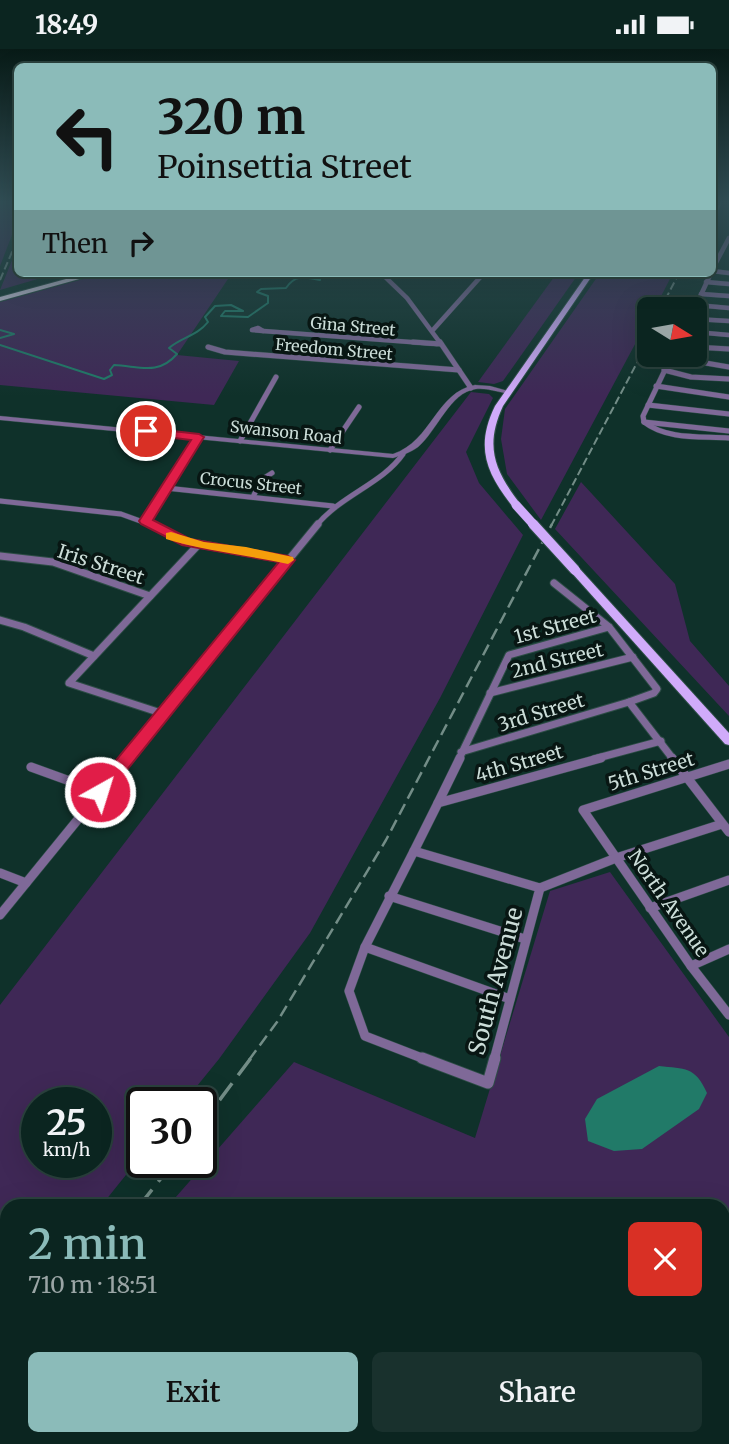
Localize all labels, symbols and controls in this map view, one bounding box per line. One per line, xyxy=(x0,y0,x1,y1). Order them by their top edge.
text: 18:49 xyxy=(35,8,98,41)
text: 320 m xyxy=(157,86,305,147)
icon: left xyxy=(42,91,133,182)
text: Poinsettia Street xyxy=(157,147,412,187)
icon: right xyxy=(122,224,160,262)
text: Then xyxy=(42,227,108,260)
north arrow xyxy=(637,297,707,367)
map controls xyxy=(637,297,707,367)
street label: Gina Street xyxy=(310,312,397,340)
street label: Freedom Street xyxy=(274,334,394,364)
pin xyxy=(116,401,176,461)
icon: arrive xyxy=(127,412,165,450)
street label: Swanson Road xyxy=(229,416,343,448)
street label: Crocus Street xyxy=(199,468,304,498)
street label: Iris Street xyxy=(55,539,148,589)
street label: 1st Street xyxy=(511,603,599,648)
street label: 2nd Street xyxy=(508,637,606,683)
street label: 3rd Street xyxy=(495,687,588,736)
street label: 4th Street xyxy=(472,739,566,787)
street label: 5th Street xyxy=(605,746,698,796)
position arrow xyxy=(63,755,137,829)
street label: North Avenue xyxy=(623,845,715,961)
street label: South Avenue xyxy=(461,904,529,1058)
speed limit sign: 30 xyxy=(126,1087,217,1178)
text: 25 xyxy=(46,1101,87,1145)
text: km/h xyxy=(43,1138,90,1161)
text: 2 min xyxy=(28,1218,147,1270)
button: close xyxy=(628,1222,702,1296)
text: 710 m · 18:51 xyxy=(28,1270,157,1299)
button: Exit xyxy=(28,1352,358,1432)
button: Share xyxy=(372,1352,702,1432)

